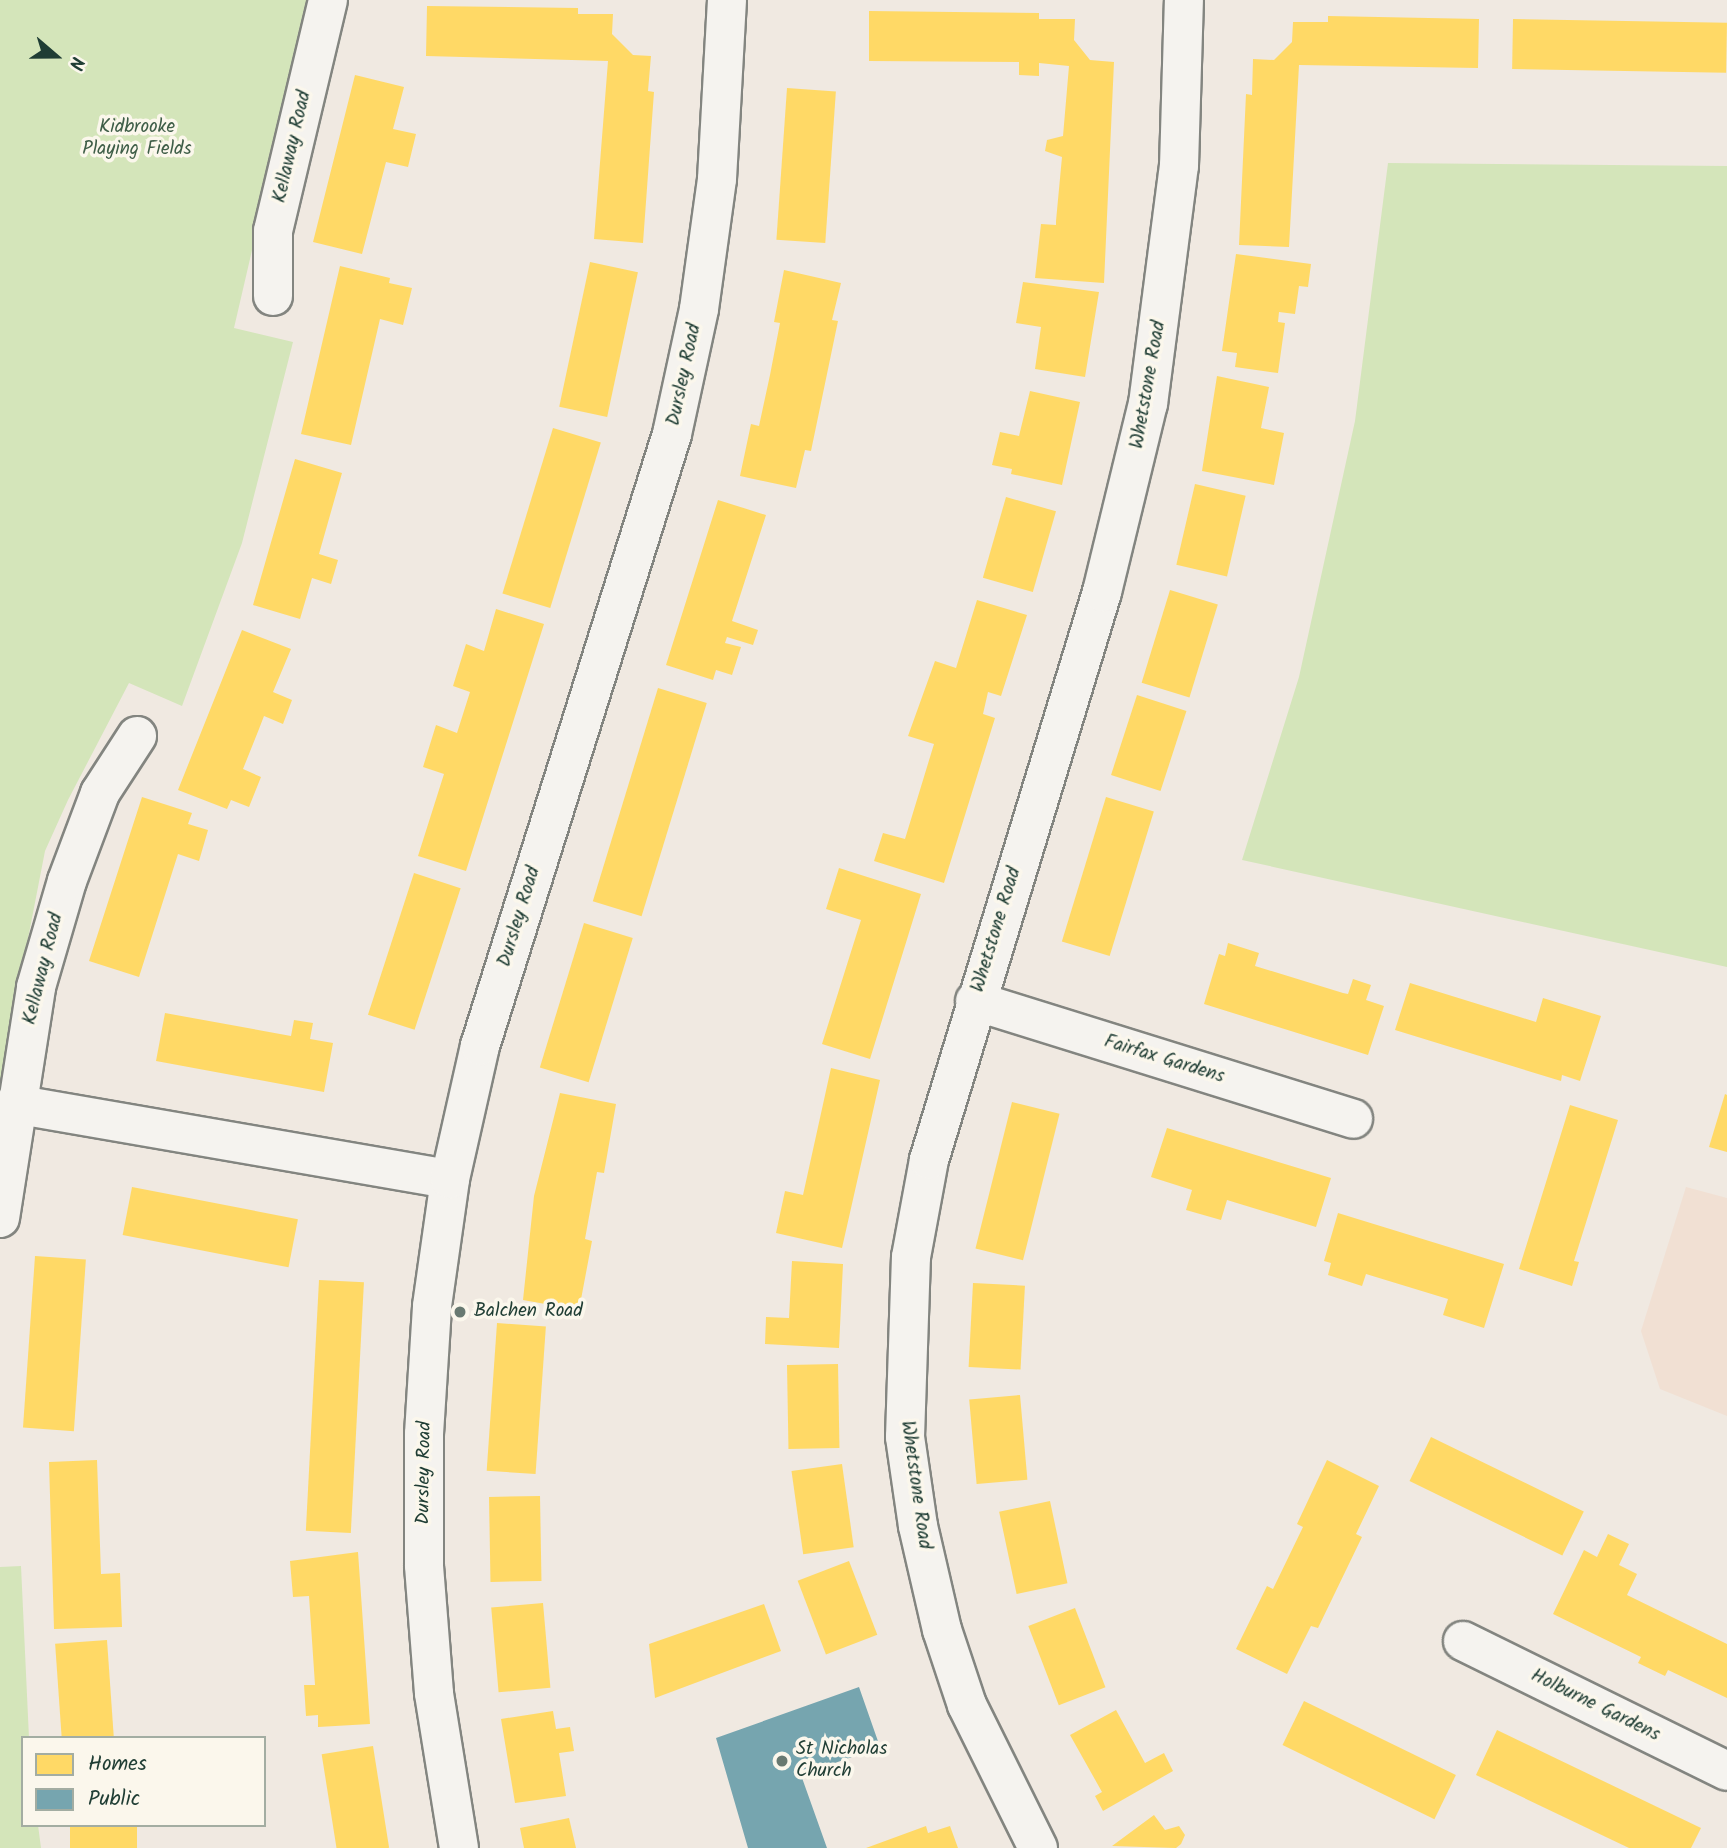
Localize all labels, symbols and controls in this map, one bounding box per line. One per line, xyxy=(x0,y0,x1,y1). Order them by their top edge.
north arrow xyxy=(21,21,91,91)
text: N xyxy=(60,52,92,74)
street label: Kellaway Road xyxy=(269,89,317,205)
park label: Kidbrooke Playing Fields xyxy=(82,117,192,161)
street label: Whetstone Road xyxy=(1127,319,1171,451)
street label: Dursley Road xyxy=(663,322,707,428)
street label: Dursley Road xyxy=(494,864,546,970)
street label: Whetstone Road xyxy=(967,865,1027,995)
street label: Kellaway Road xyxy=(19,911,69,1027)
street label: Fairfax Gardens xyxy=(1101,1031,1227,1089)
place label: Balchen Road xyxy=(474,1301,583,1323)
marker: Balchen Road xyxy=(452,1304,468,1320)
street label: Whetstone Road xyxy=(895,1419,935,1551)
street label: Dursley Road xyxy=(413,1421,437,1525)
street label: Holburne Gardens xyxy=(1527,1665,1663,1747)
legend xyxy=(21,1736,266,1827)
place label: St Nicholas Church xyxy=(796,1739,887,1783)
text: Homes xyxy=(88,1748,147,1781)
marker: St Nicholas Church xyxy=(774,1753,790,1769)
text: Public xyxy=(88,1783,140,1816)

